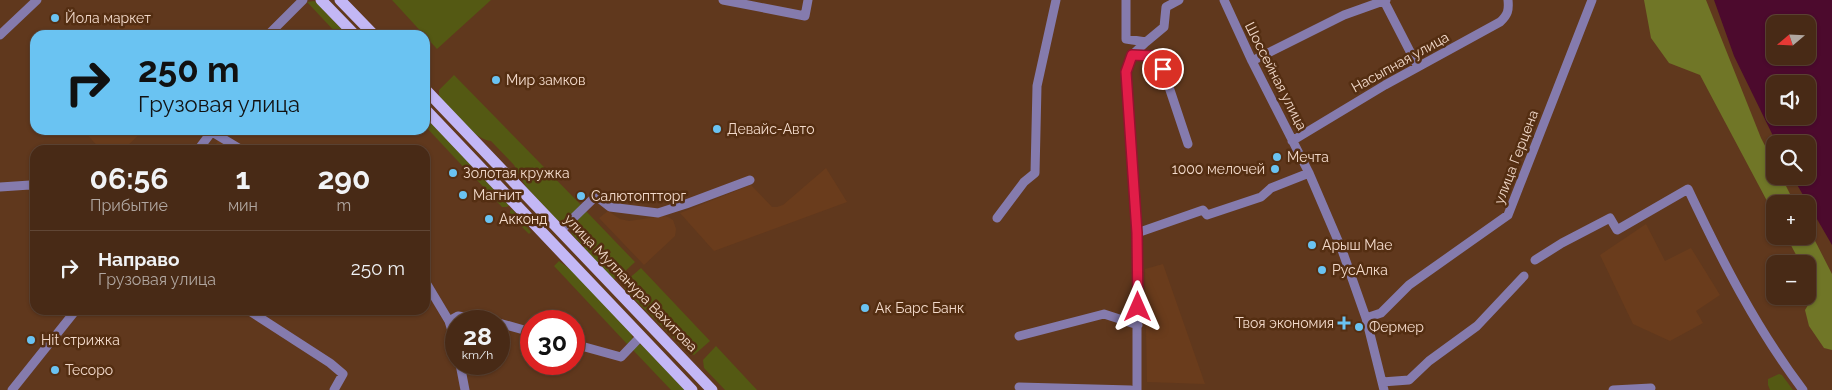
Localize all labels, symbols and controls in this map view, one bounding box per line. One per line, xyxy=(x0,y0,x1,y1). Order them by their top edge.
place label: Йола маркет xyxy=(65,9,151,26)
marker: Йола маркет xyxy=(49,12,61,24)
north arrow xyxy=(1766,15,1816,65)
map controls xyxy=(1766,15,1816,305)
street label: Шоссейная улица xyxy=(1242,19,1310,133)
street label: Насыпная улица xyxy=(1349,29,1451,95)
pin xyxy=(1142,48,1184,90)
text: 250 m xyxy=(138,49,240,90)
icon: right xyxy=(55,50,120,115)
icon: arrive xyxy=(1149,55,1177,83)
place label: Мир замков xyxy=(506,72,585,88)
marker: Мир замков xyxy=(490,74,502,86)
button: sound xyxy=(1766,75,1816,125)
text: Грузовая улица xyxy=(138,91,300,117)
street label: улица Герцена xyxy=(1491,108,1541,206)
place label: Девайс-Авто xyxy=(727,121,815,137)
marker: Девайс-Авто xyxy=(711,123,723,135)
button: search xyxy=(1766,135,1816,185)
place label: Мечта xyxy=(1287,149,1329,165)
marker: Мечта xyxy=(1271,151,1283,163)
text: 06:56 xyxy=(90,161,168,196)
text: 1 xyxy=(235,161,250,196)
text: 290 xyxy=(317,161,370,196)
place label: 1000 мелочей xyxy=(1172,161,1265,177)
marker: 1000 мелочей xyxy=(1269,163,1281,175)
place label: Золотая кружка xyxy=(463,165,570,181)
marker: Золотая кружка xyxy=(447,167,459,179)
place label: Магнит xyxy=(473,187,522,203)
place label: Салютоптторг xyxy=(591,188,686,204)
marker: Магнит xyxy=(457,189,469,201)
marker: Салютоптторг xyxy=(575,190,587,202)
button: + xyxy=(1766,195,1816,245)
text: Прибытие xyxy=(90,196,168,215)
text: мин xyxy=(228,196,258,215)
text: m xyxy=(337,196,351,215)
place label: Акконд xyxy=(499,211,547,227)
street label: улица Мулланура Вахитова xyxy=(561,211,701,355)
marker: Акконд xyxy=(483,213,495,225)
place label: Арыш Мае xyxy=(1322,237,1392,253)
marker: Арыш Мае xyxy=(1306,239,1318,251)
text: Направо xyxy=(98,248,179,270)
icon: right xyxy=(55,254,83,282)
button: − xyxy=(1766,255,1816,305)
text: 250 m xyxy=(351,257,405,279)
place label: РусАлка xyxy=(1332,262,1388,278)
marker: РусАлка xyxy=(1316,264,1328,276)
text: Грузовая улица xyxy=(98,270,216,289)
position arrow xyxy=(1111,280,1163,332)
place label: Ак Барс Банк xyxy=(875,300,964,316)
marker: Ак Барс Банк xyxy=(859,302,871,314)
speed limit sign: 30 xyxy=(520,310,585,375)
place label: Твоя экономия xyxy=(1235,315,1334,331)
marker: Твоя экономия xyxy=(1338,317,1350,329)
place label: Фермер xyxy=(1369,319,1424,335)
text: 28 xyxy=(463,321,492,351)
marker: Фермер xyxy=(1353,321,1365,333)
place label: Hit стрижка xyxy=(41,332,120,348)
marker: Hit стрижка xyxy=(25,334,37,346)
text: km/h xyxy=(462,348,493,362)
place label: Тесоро xyxy=(65,362,113,378)
marker: Тесоро xyxy=(49,364,61,376)

